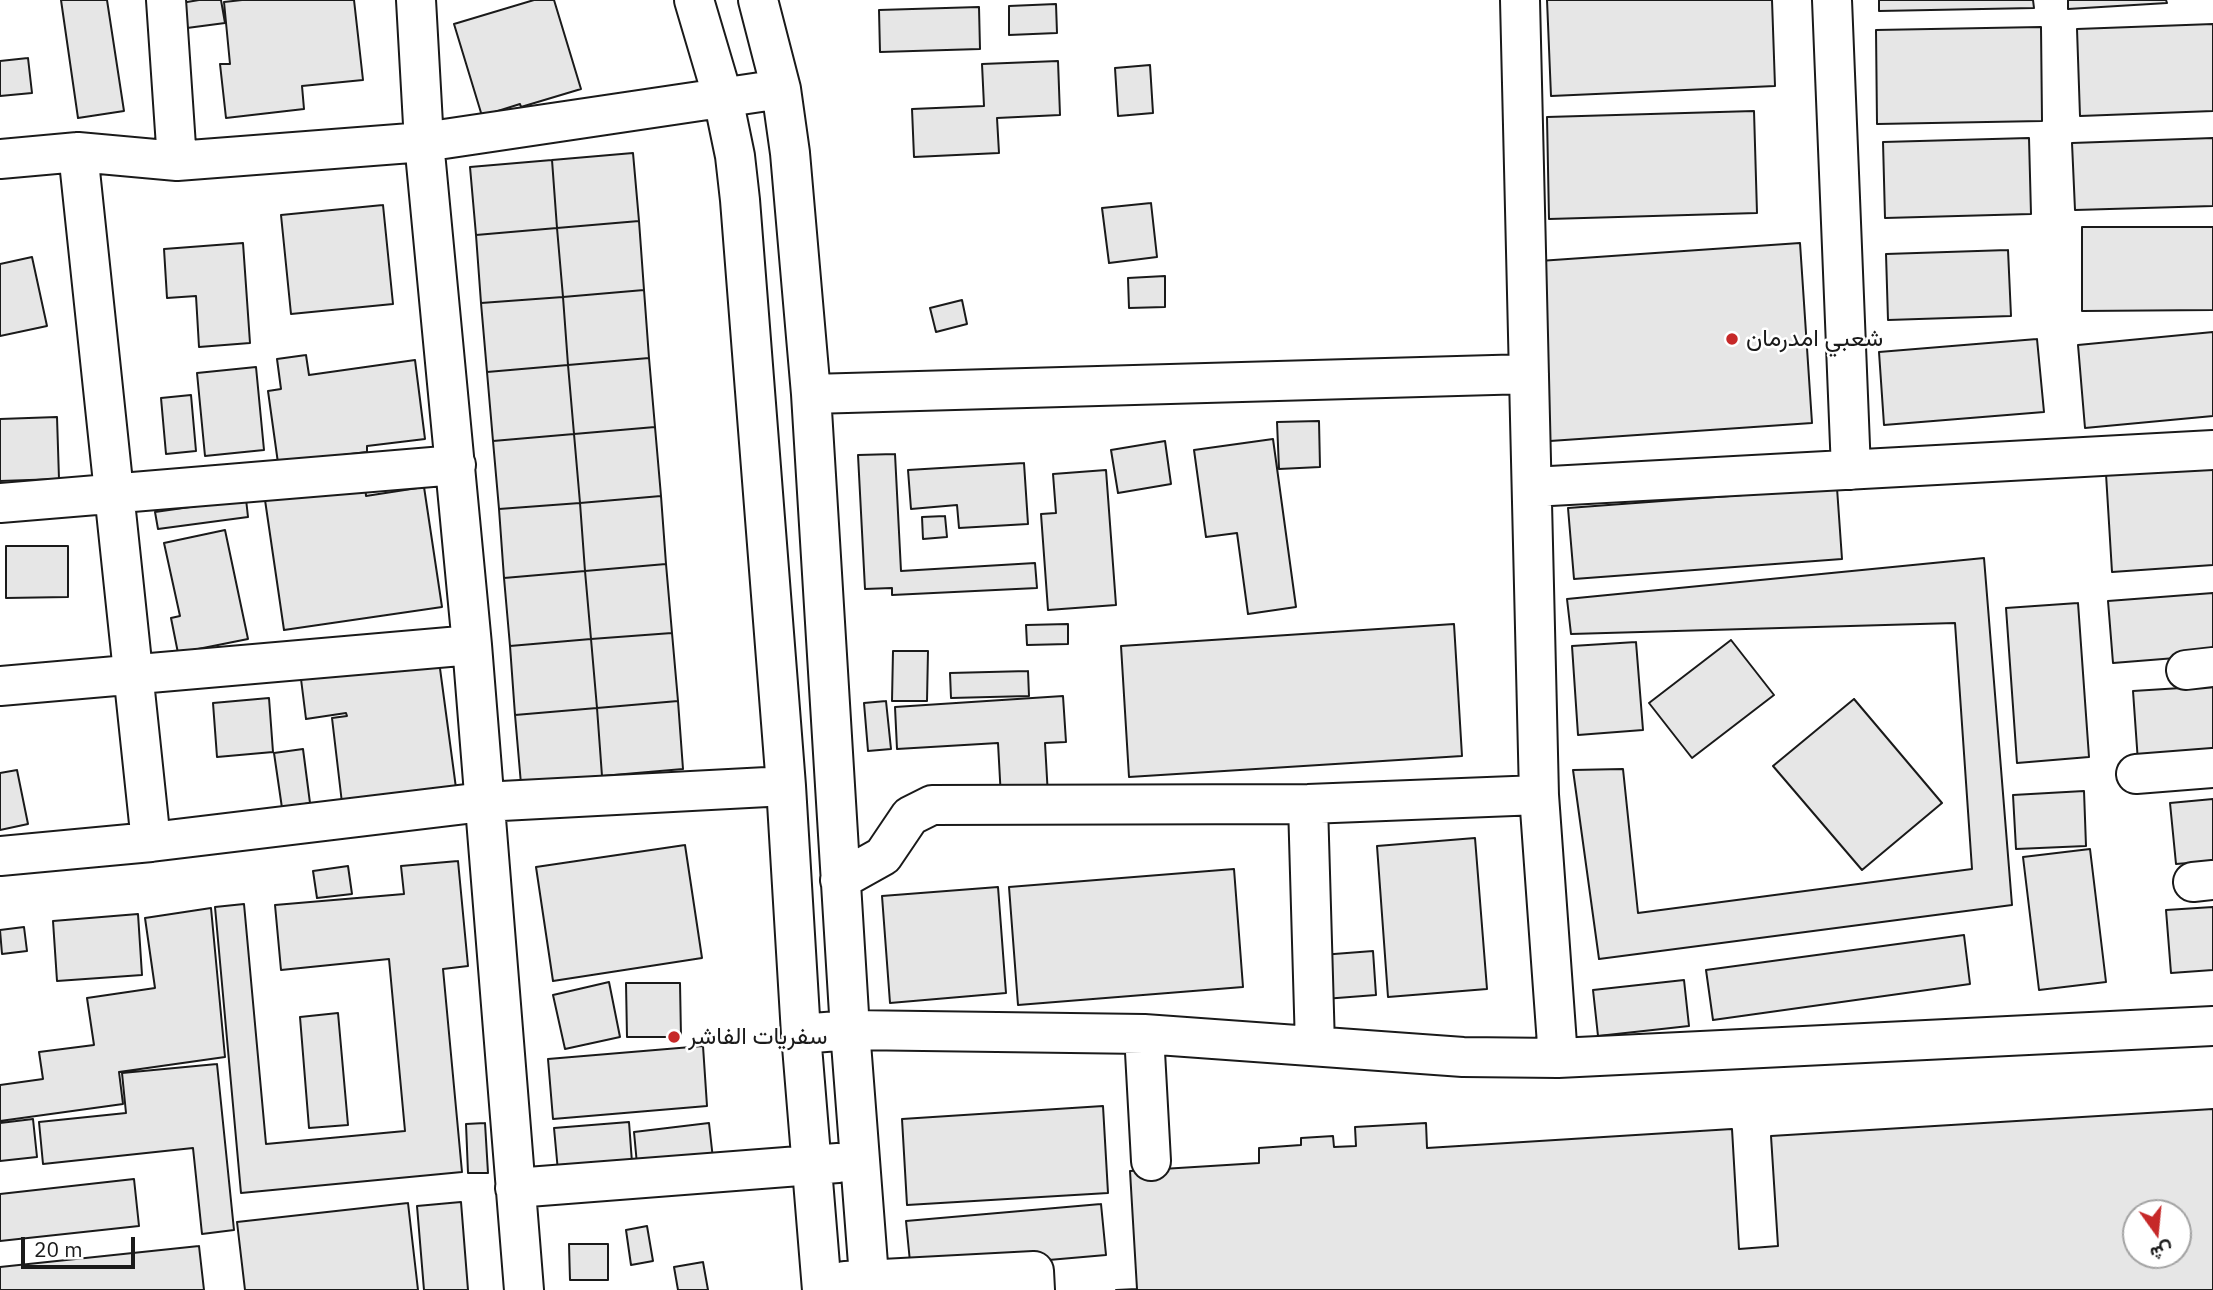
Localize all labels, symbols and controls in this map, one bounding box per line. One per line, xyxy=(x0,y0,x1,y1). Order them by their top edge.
place label: شعبي امدرمان xyxy=(1746,325,1883,353)
marker: شعبي امدرمان xyxy=(1724,331,1740,347)
place label: سفريات الفاشر xyxy=(688,1023,827,1051)
marker: سفريات الفاشر xyxy=(666,1029,682,1045)
north arrow xyxy=(2122,1199,2192,1269)
scale bar xyxy=(24,1224,138,1268)
text: 20 m xyxy=(34,1235,83,1263)
text: ش xyxy=(2148,1238,2176,1267)

